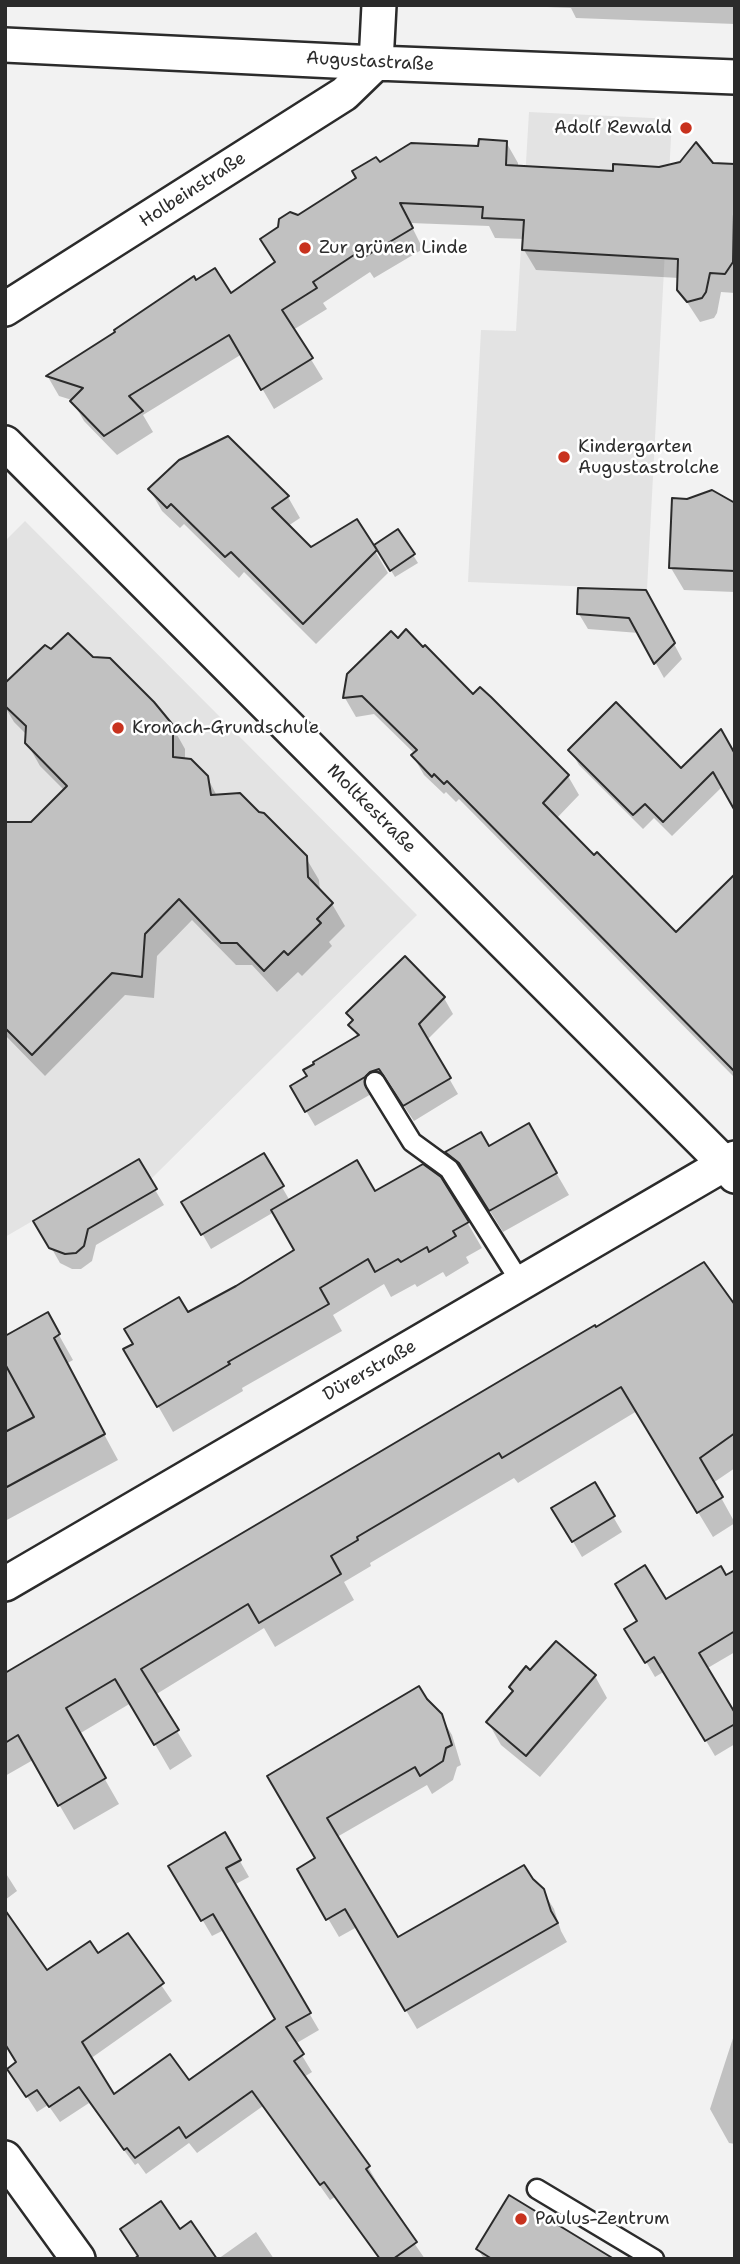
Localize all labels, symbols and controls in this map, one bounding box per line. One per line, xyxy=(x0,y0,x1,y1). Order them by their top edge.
street label: Augustastraße xyxy=(305,48,435,76)
place label: Adolf Rewald xyxy=(554,117,672,139)
marker: Adolf Rewald xyxy=(678,120,694,136)
street label: Holbeinstraße xyxy=(136,148,250,232)
place label: Zur grünen Linde xyxy=(319,237,468,259)
marker: Zur grünen Linde xyxy=(297,240,313,256)
place label: Kindergarten Augustastrolche xyxy=(578,436,720,478)
marker: Kindergarten Augustastrolche xyxy=(556,449,572,465)
place label: Kronach-Grundschule xyxy=(132,717,319,739)
marker: Kronach-Grundschule xyxy=(110,720,126,736)
street label: Moltkestraße xyxy=(322,760,420,858)
street label: Dürerstraße xyxy=(320,1336,420,1406)
place label: Paulus-Zentrum xyxy=(535,2208,670,2230)
marker: Paulus-Zentrum xyxy=(513,2211,529,2227)

